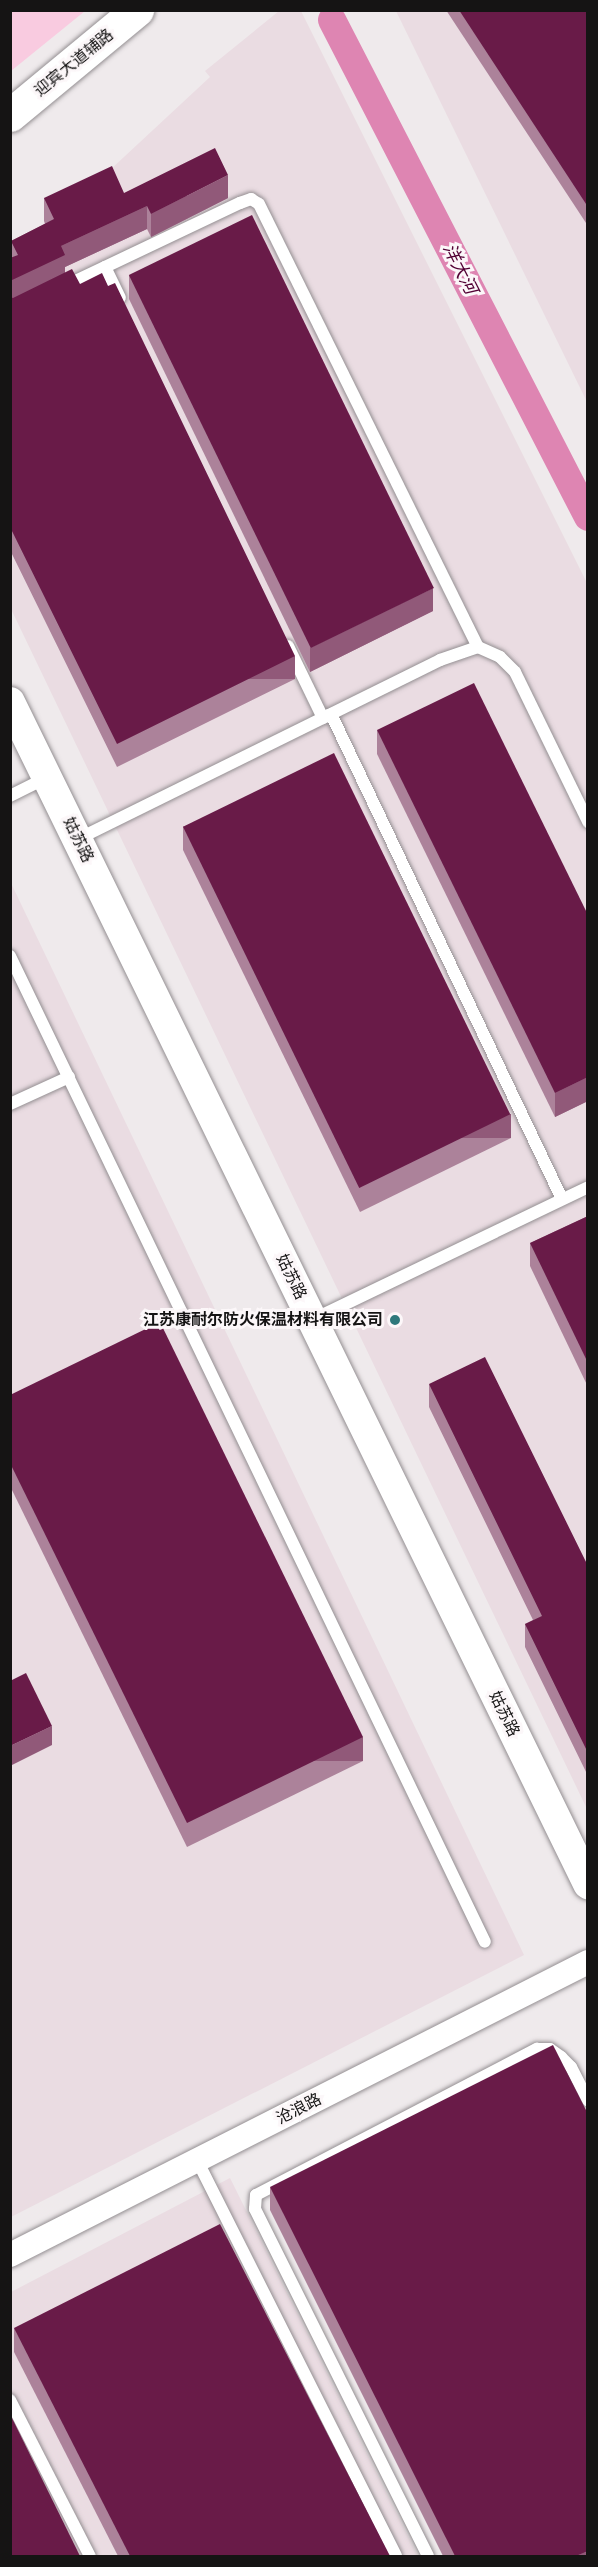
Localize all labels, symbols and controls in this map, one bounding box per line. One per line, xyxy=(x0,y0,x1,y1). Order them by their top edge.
street label: 迎宾大道辅路 xyxy=(31,25,117,101)
water label: 洋大河 xyxy=(438,240,482,298)
street label: 姑苏路 xyxy=(59,814,97,866)
street label: 姑苏路 xyxy=(272,1251,310,1303)
place label: 江苏康耐尔防火保温材料有限公司 xyxy=(143,1310,383,1330)
marker: 江苏康耐尔防火保温材料有限公司 xyxy=(388,1313,402,1327)
street label: 姑苏路 xyxy=(485,1688,523,1740)
street label: 沧浪路 xyxy=(273,2090,325,2128)

